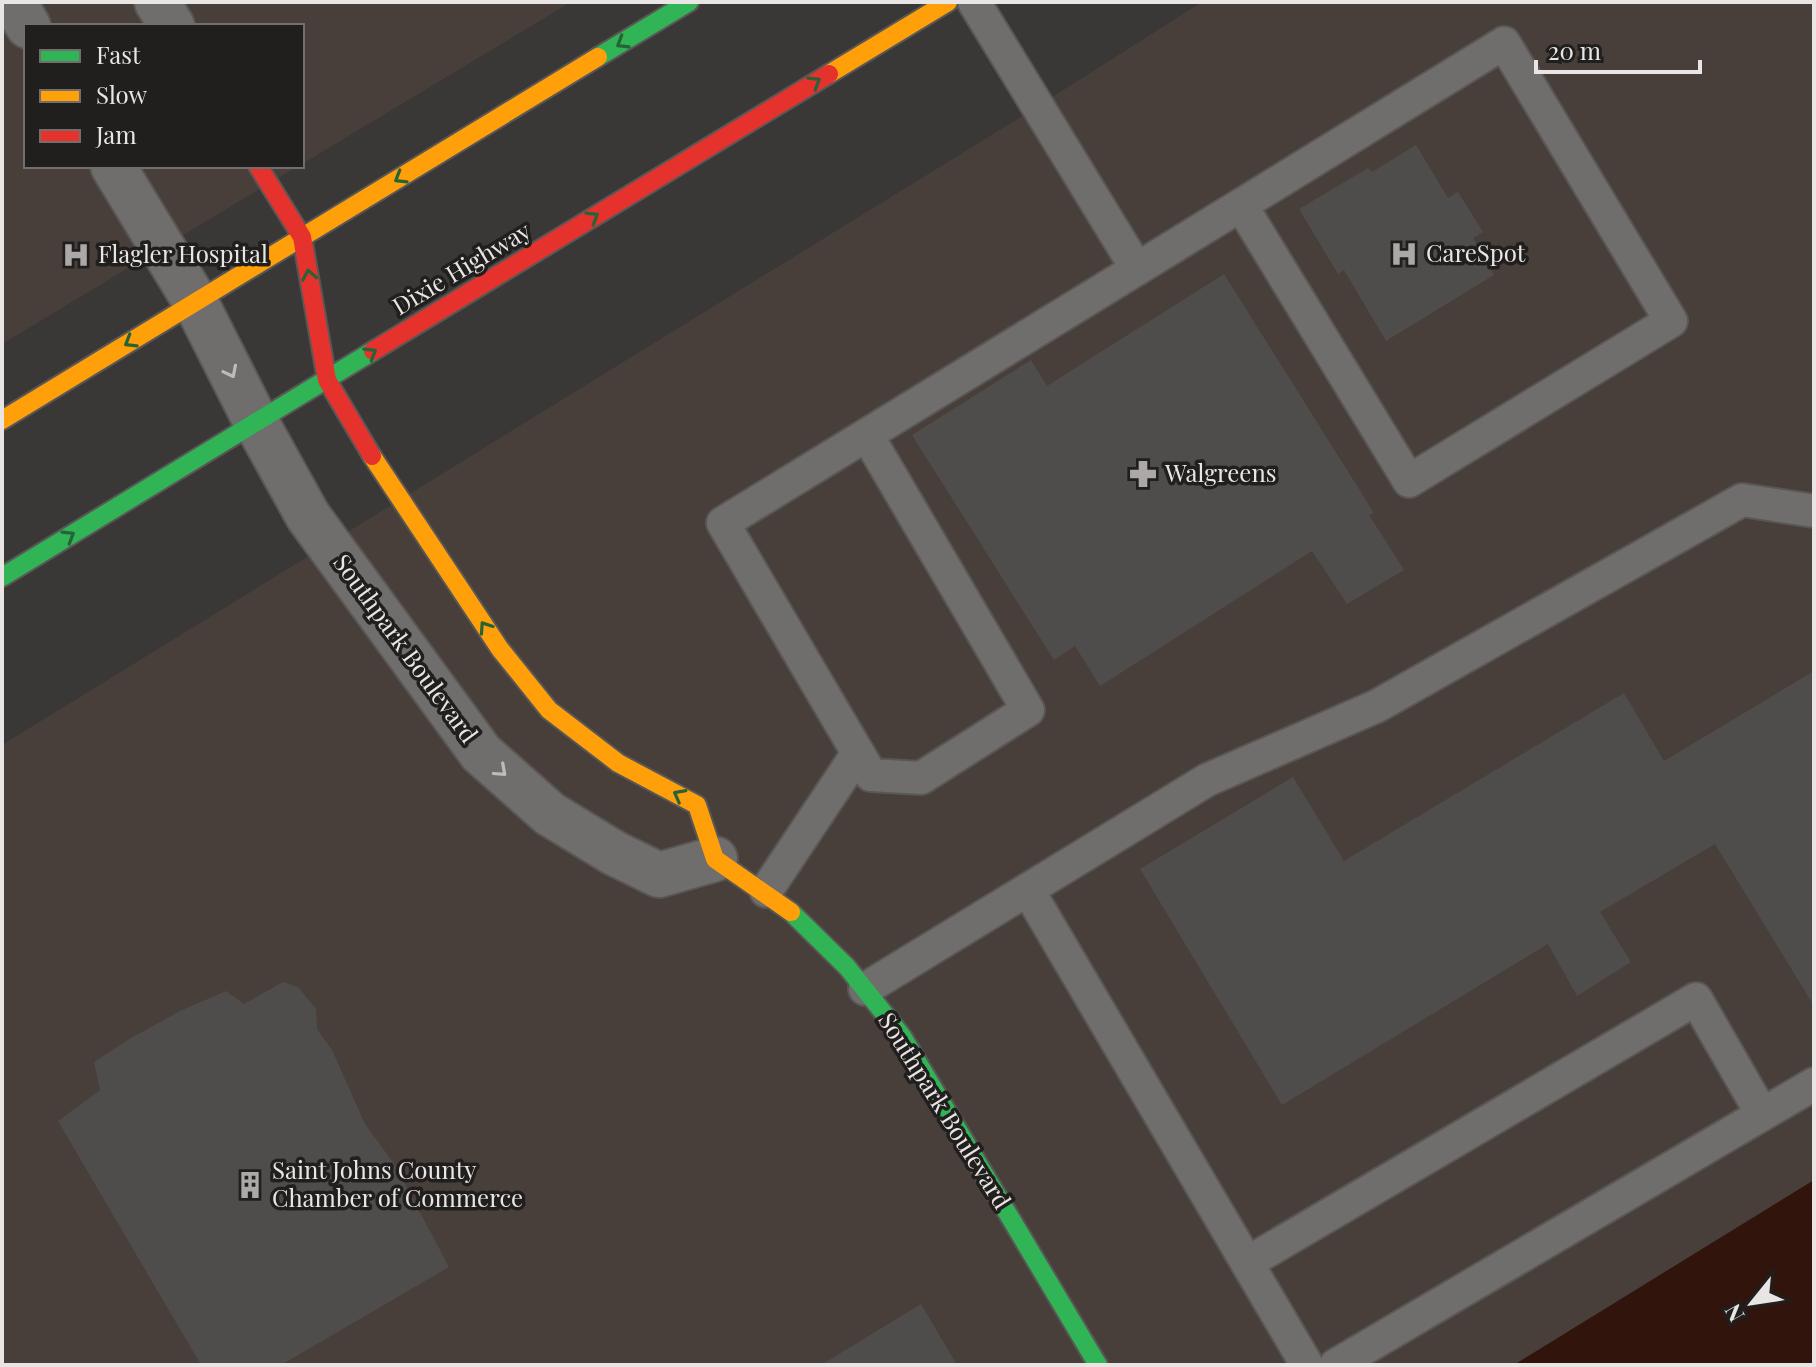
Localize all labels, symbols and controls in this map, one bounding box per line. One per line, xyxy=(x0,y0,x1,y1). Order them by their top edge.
legend xyxy=(24,24,304,168)
scale bar xyxy=(1536,24,1700,74)
one-way arrow xyxy=(616,33,631,48)
text: 20 m xyxy=(1548,34,1601,66)
text: Fast xyxy=(96,38,141,70)
one-way arrow xyxy=(806,77,821,92)
text: Slow xyxy=(96,78,148,110)
text: Jam xyxy=(95,118,137,150)
one-way arrow xyxy=(394,168,409,184)
one-way arrow xyxy=(584,212,599,227)
street label: Dixie Highway xyxy=(386,213,536,321)
place label: CareSpot xyxy=(1426,236,1526,268)
place label: Flagler Hospital xyxy=(98,237,268,269)
hospital icon: CareSpot xyxy=(1389,239,1419,269)
hospital icon: Flagler Hospital xyxy=(61,240,91,270)
one-way arrow xyxy=(301,268,318,282)
one-way arrow xyxy=(124,333,139,348)
one-way arrow xyxy=(362,347,377,362)
one-way arrow xyxy=(221,364,237,379)
place label: Walgreens xyxy=(1164,456,1277,488)
pharmacy icon: Walgreens xyxy=(1128,459,1158,489)
one-way arrow xyxy=(60,531,75,546)
street label: Southpark Boulevard xyxy=(327,547,486,749)
one-way arrow xyxy=(480,622,495,636)
one-way arrow xyxy=(492,762,507,776)
one-way arrow xyxy=(673,789,687,805)
street label: Southpark Boulevard xyxy=(872,1006,1019,1214)
place label: Saint Johns County Chamber of Commerce xyxy=(272,1153,523,1213)
building icon: Saint Johns County Chamber of Commerce xyxy=(235,1170,265,1200)
north arrow xyxy=(1712,1263,1792,1343)
text: N xyxy=(1717,1299,1751,1328)

